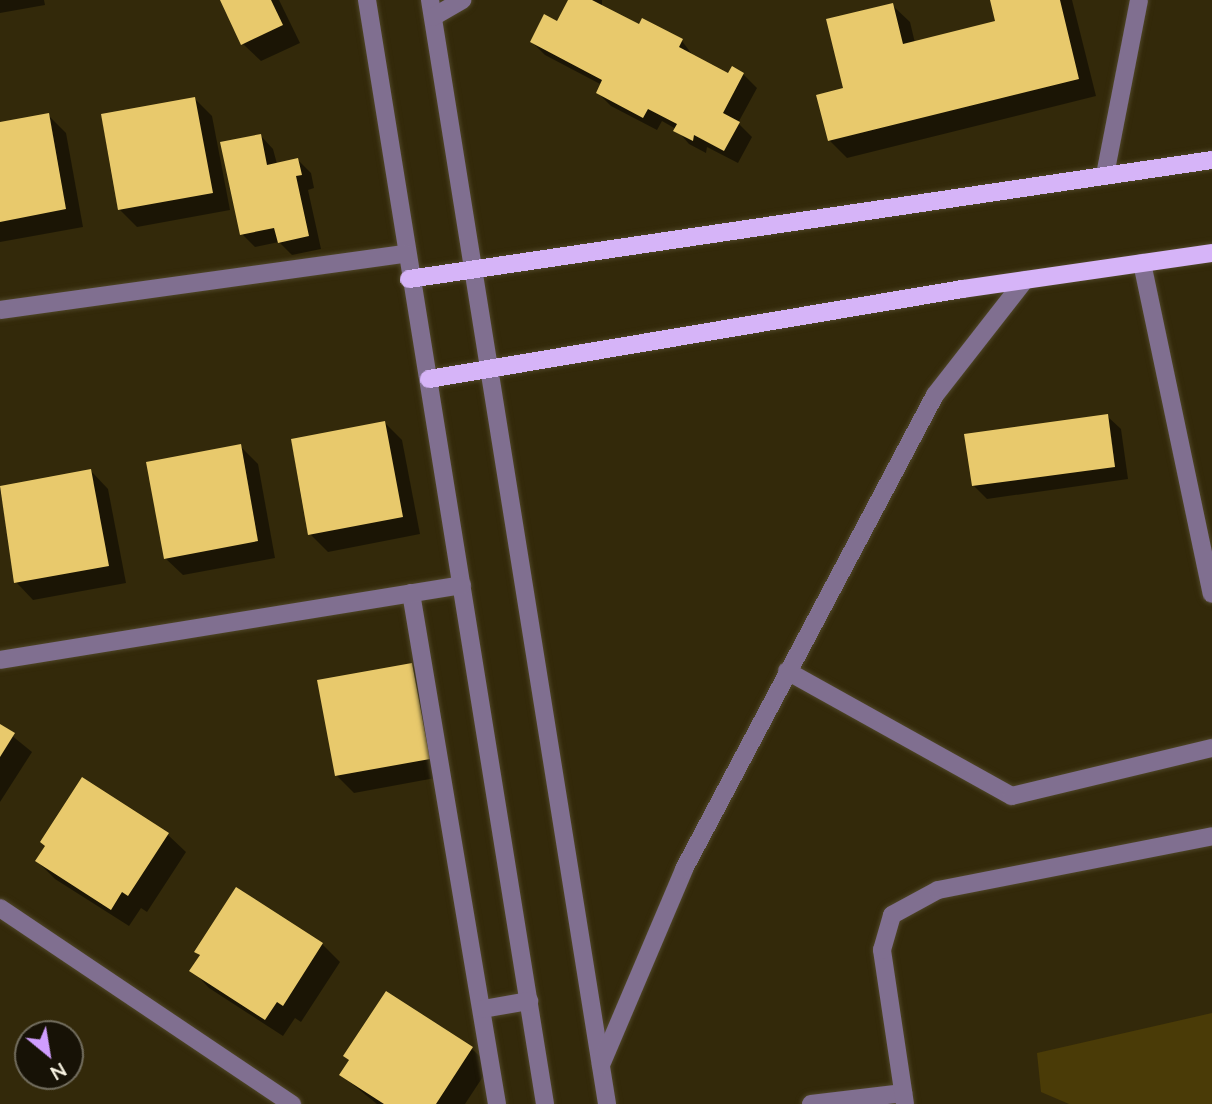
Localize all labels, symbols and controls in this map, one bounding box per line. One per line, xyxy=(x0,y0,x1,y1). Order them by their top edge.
north arrow xyxy=(14,1020,84,1090)
text: N xyxy=(47,1058,71,1086)

